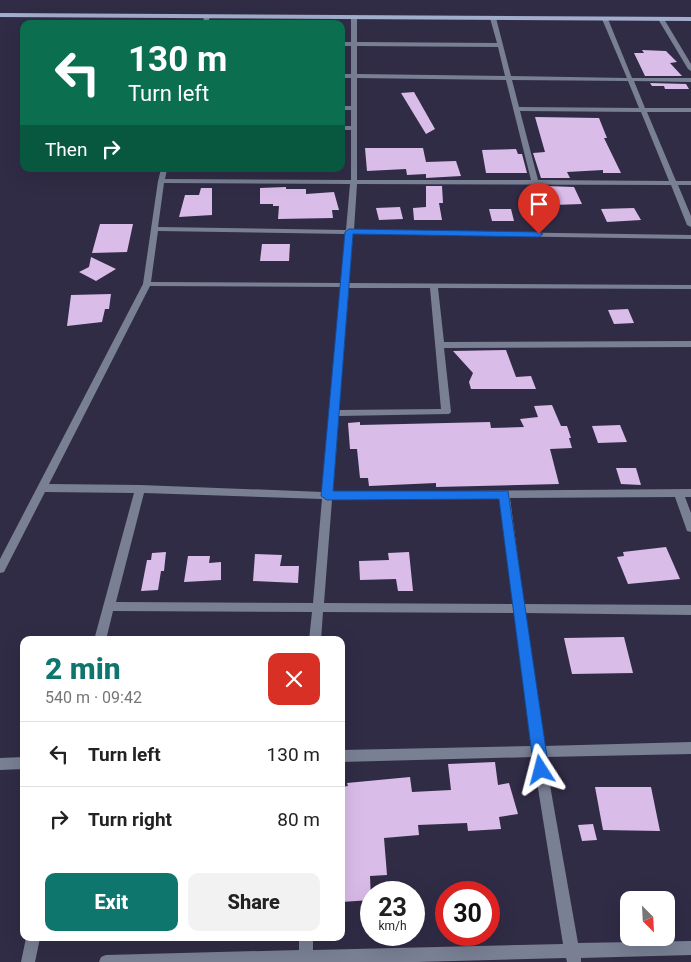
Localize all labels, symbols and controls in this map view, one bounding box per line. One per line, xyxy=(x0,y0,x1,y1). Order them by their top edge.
text: 130 m xyxy=(128,39,227,80)
icon: left xyxy=(45,40,110,105)
text: Turn left xyxy=(128,81,209,106)
icon: right xyxy=(97,135,125,163)
text: Then xyxy=(45,138,87,161)
pin xyxy=(518,183,560,234)
icon: arrive xyxy=(525,190,553,218)
text: 2 min xyxy=(45,651,121,686)
button: close xyxy=(268,653,320,705)
text: 540 m · 09:42 xyxy=(45,688,142,707)
icon: left xyxy=(45,740,73,768)
text: Turn left xyxy=(88,743,161,766)
text: 130 m xyxy=(267,743,320,766)
position arrow xyxy=(514,743,566,795)
icon: right xyxy=(45,805,73,833)
text: Turn right xyxy=(88,808,172,831)
text: 80 m xyxy=(277,808,320,831)
button: Exit xyxy=(45,873,178,931)
button: Share xyxy=(188,873,320,931)
speed limit sign: 30 xyxy=(435,881,500,946)
north arrow xyxy=(620,891,675,946)
map controls xyxy=(620,891,675,946)
text: 23 xyxy=(378,893,407,922)
text: km/h xyxy=(378,919,407,933)

